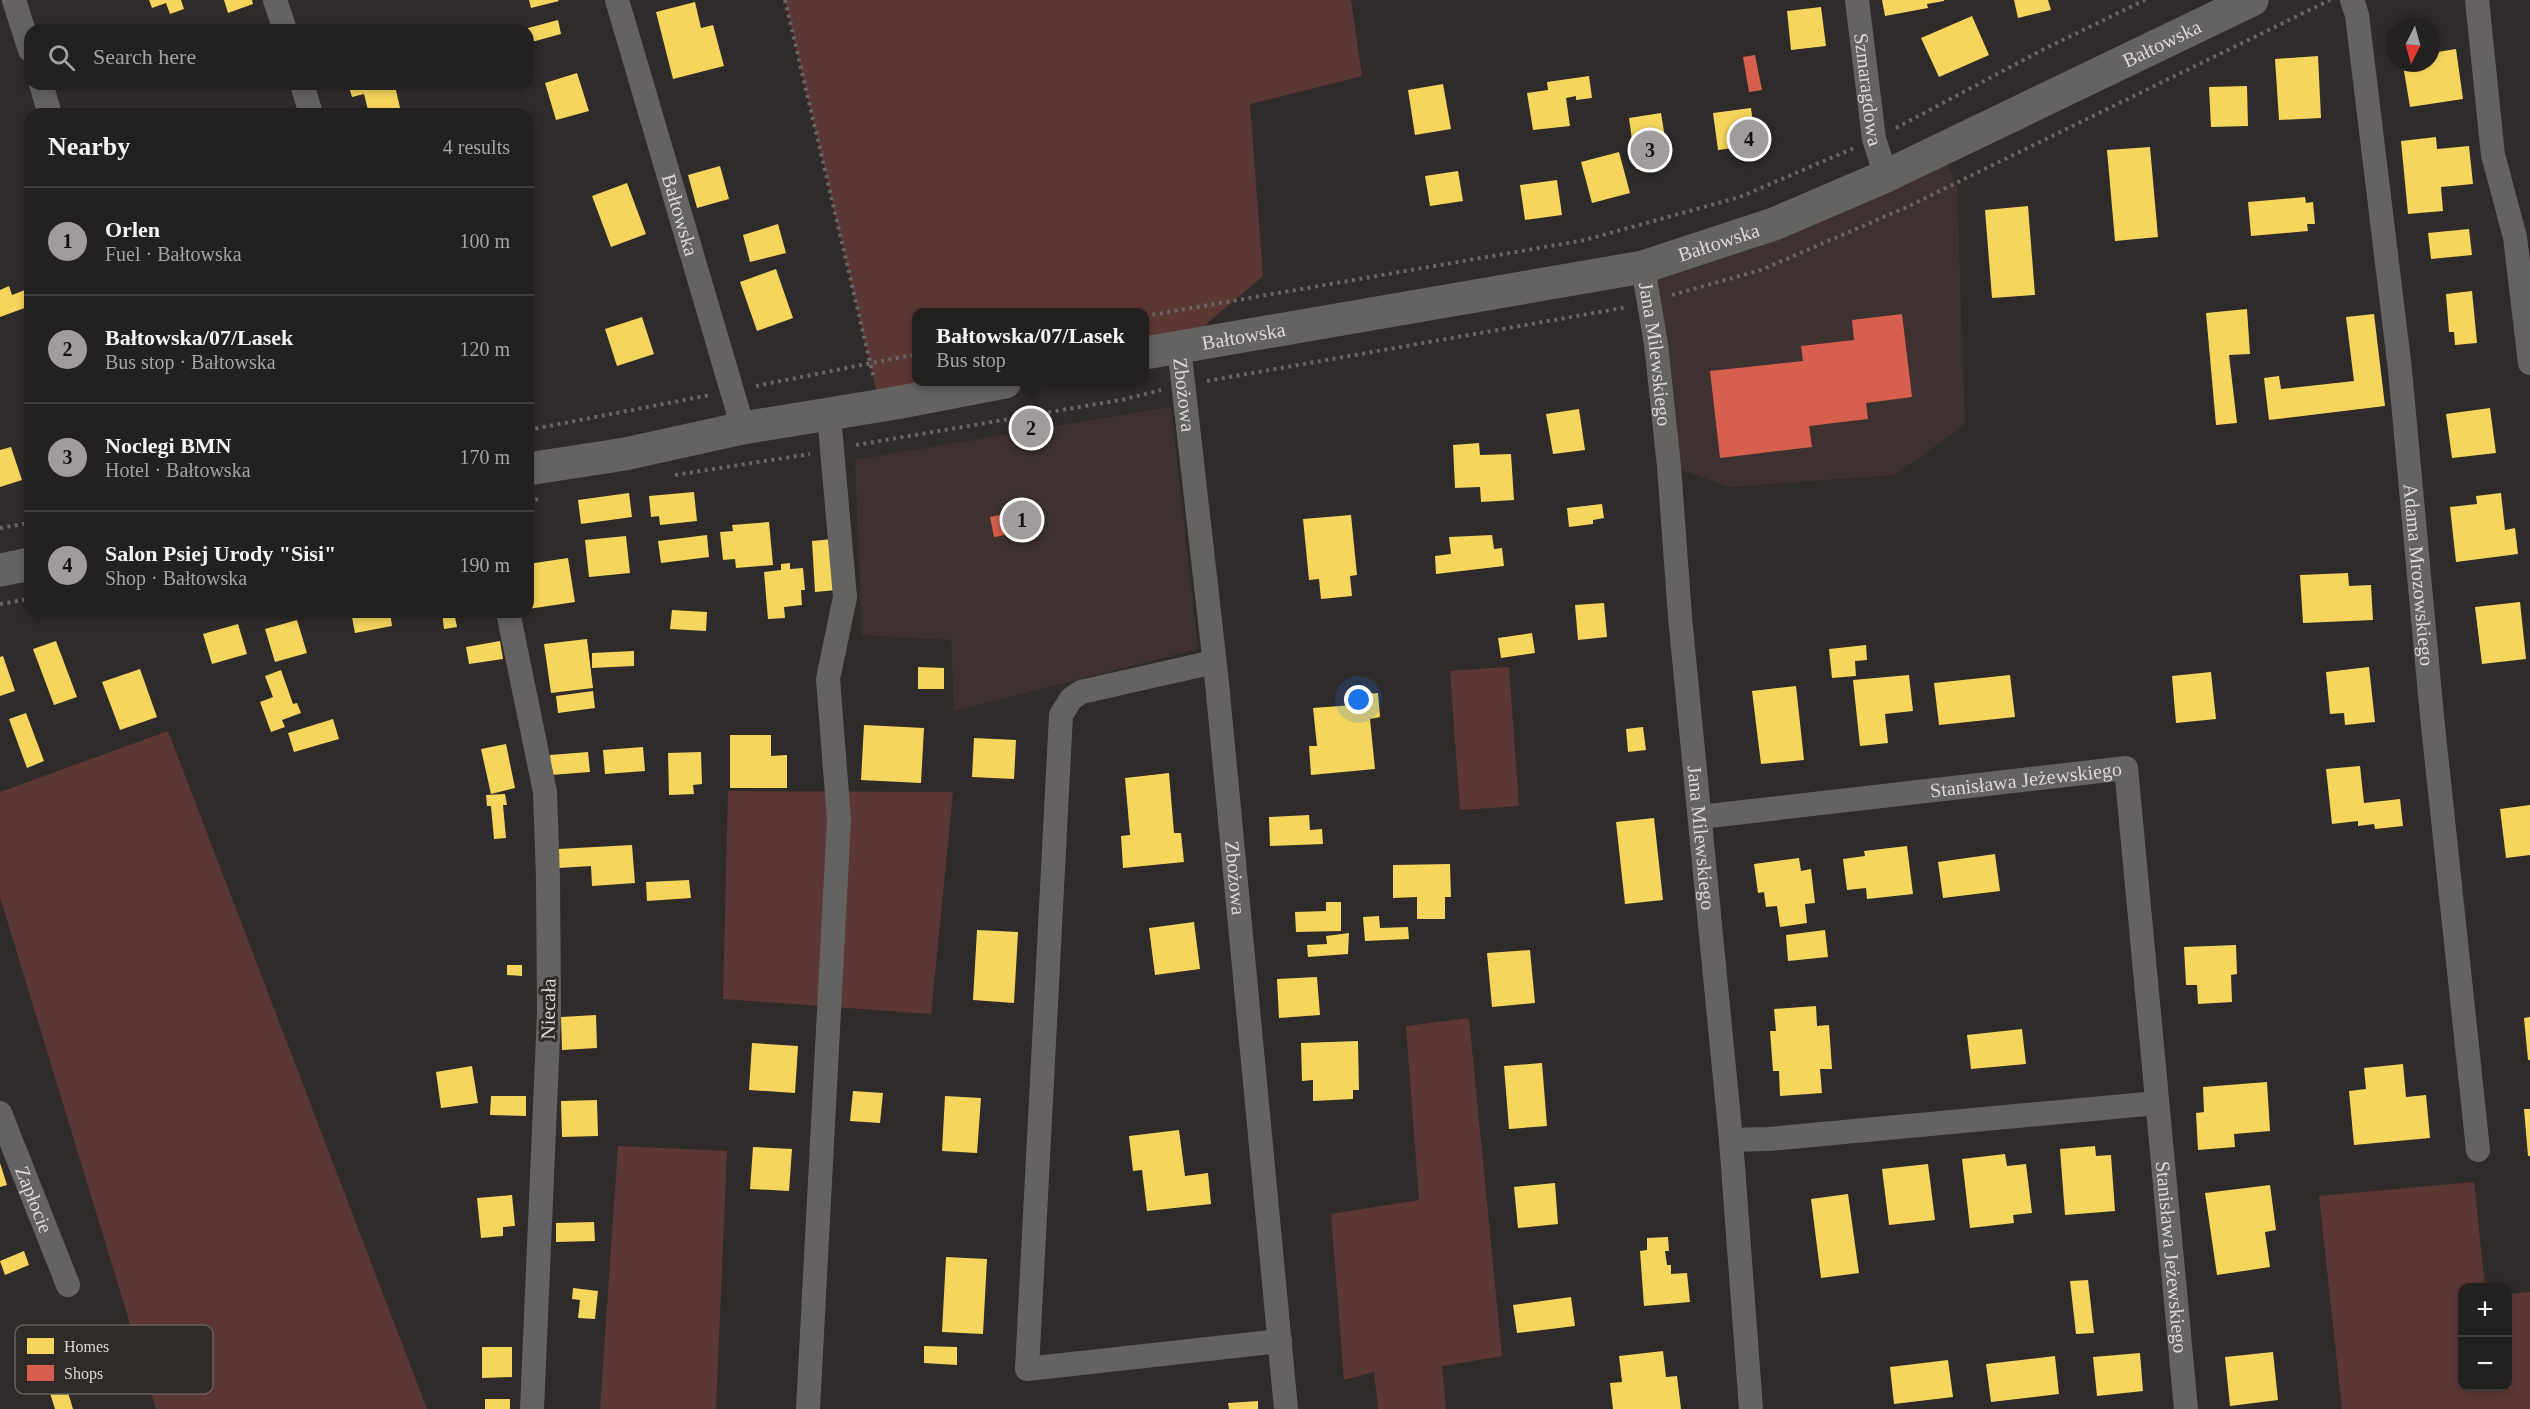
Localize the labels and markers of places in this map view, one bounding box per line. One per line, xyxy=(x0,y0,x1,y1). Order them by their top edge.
pin: 4 xyxy=(1730,116,1768,162)
pin: 3 xyxy=(1630,128,1670,172)
pin: 2 xyxy=(1012,406,1050,450)
pin: 1 xyxy=(1002,498,1042,542)

